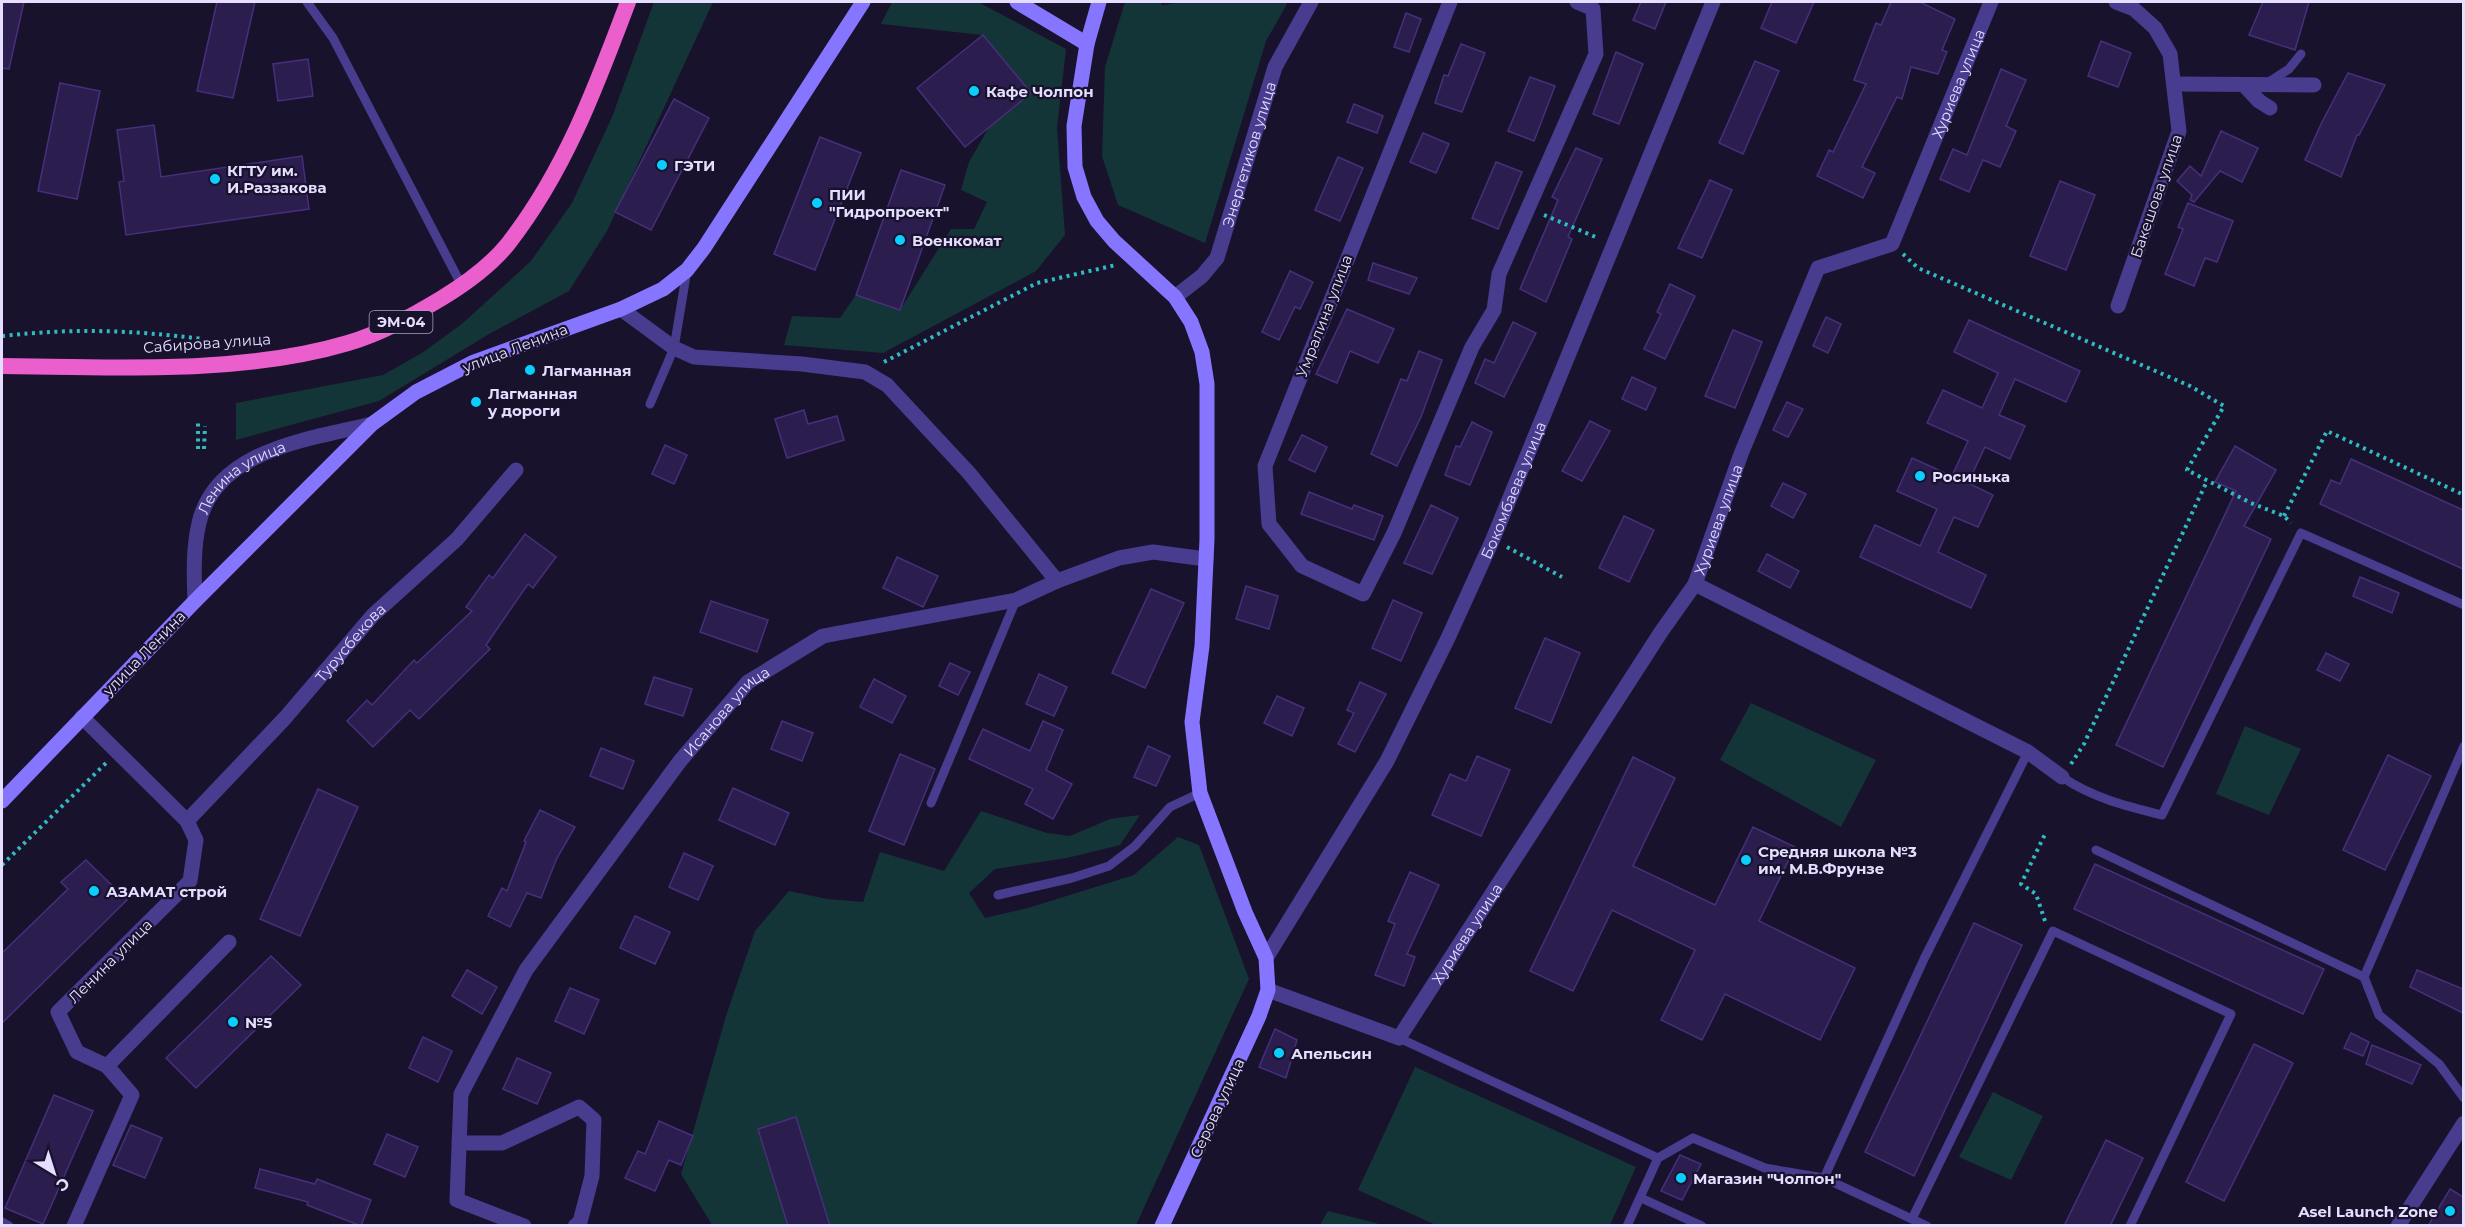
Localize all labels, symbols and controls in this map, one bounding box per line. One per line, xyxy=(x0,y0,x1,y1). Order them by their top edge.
street label: Хуриева улица xyxy=(1927,26,1988,141)
street label: Энергетиков улица xyxy=(1217,79,1280,230)
place label: Кафе Чолпон xyxy=(986,82,1094,101)
marker: Кафе Чолпон xyxy=(967,84,981,98)
street label: Бакешова улица xyxy=(2126,132,2186,260)
place label: ГЭТИ xyxy=(674,156,715,175)
marker: ГЭТИ xyxy=(655,158,669,172)
place label: КГТУ им. И.Раззакова xyxy=(227,161,326,197)
marker: КГТУ им. И.Раззакова xyxy=(208,172,222,186)
place label: ПИИ "Гидропроект" xyxy=(829,185,949,221)
marker: ПИИ "Гидропроект" xyxy=(810,196,824,210)
place label: Военкомат xyxy=(912,231,1002,250)
marker: Военкомат xyxy=(893,233,907,247)
street label: Умралина улица xyxy=(1292,252,1356,380)
road number: ЭМ-04 xyxy=(370,311,432,333)
street label: улица Ленина xyxy=(459,319,570,377)
street label: Сабирова улица xyxy=(142,329,272,357)
place label: Лагманная xyxy=(542,361,631,380)
marker: Лагманная xyxy=(523,363,537,377)
place label: Лагманная у дороги xyxy=(487,384,577,420)
marker: Лагманная у дороги xyxy=(469,395,483,409)
street label: Бокомбаева улица xyxy=(1476,419,1550,562)
street label: Ленина улица xyxy=(193,437,288,517)
street label: Хуриева улица xyxy=(1689,461,1746,577)
place label: Росинька xyxy=(1932,467,2010,486)
marker: Росинька xyxy=(1913,469,1927,483)
street label: Турусбекова xyxy=(311,599,389,686)
street label: улица Ленина xyxy=(98,606,189,700)
street label: Исанова улица xyxy=(679,662,773,760)
place label: Средняя школа №3 им. М.В.Фрунзе xyxy=(1758,842,1917,878)
marker: Средняя школа №3 им. М.В.Фрунзе xyxy=(1739,853,1753,867)
street label: Хуриева улица xyxy=(1427,879,1506,987)
place label: АЗАМАТ строй xyxy=(106,882,227,901)
marker: АЗАМАТ строй xyxy=(87,884,101,898)
street label: Ленина улица xyxy=(64,915,156,1007)
place label: №5 xyxy=(245,1013,272,1032)
marker: №5 xyxy=(226,1015,240,1029)
place label: Апельсин xyxy=(1291,1044,1372,1063)
marker: Апельсин xyxy=(1272,1046,1286,1060)
street label: Серова улица xyxy=(1186,1055,1248,1161)
north arrow xyxy=(24,1143,84,1203)
place label: Магазин "Чолпон" xyxy=(1693,1169,1841,1188)
marker: Магазин "Чолпон" xyxy=(1674,1171,1688,1185)
text: С xyxy=(52,1173,73,1196)
place label: Asel Launch Zone xyxy=(2297,1202,2438,1221)
marker: Asel Launch Zone xyxy=(2443,1204,2457,1218)

